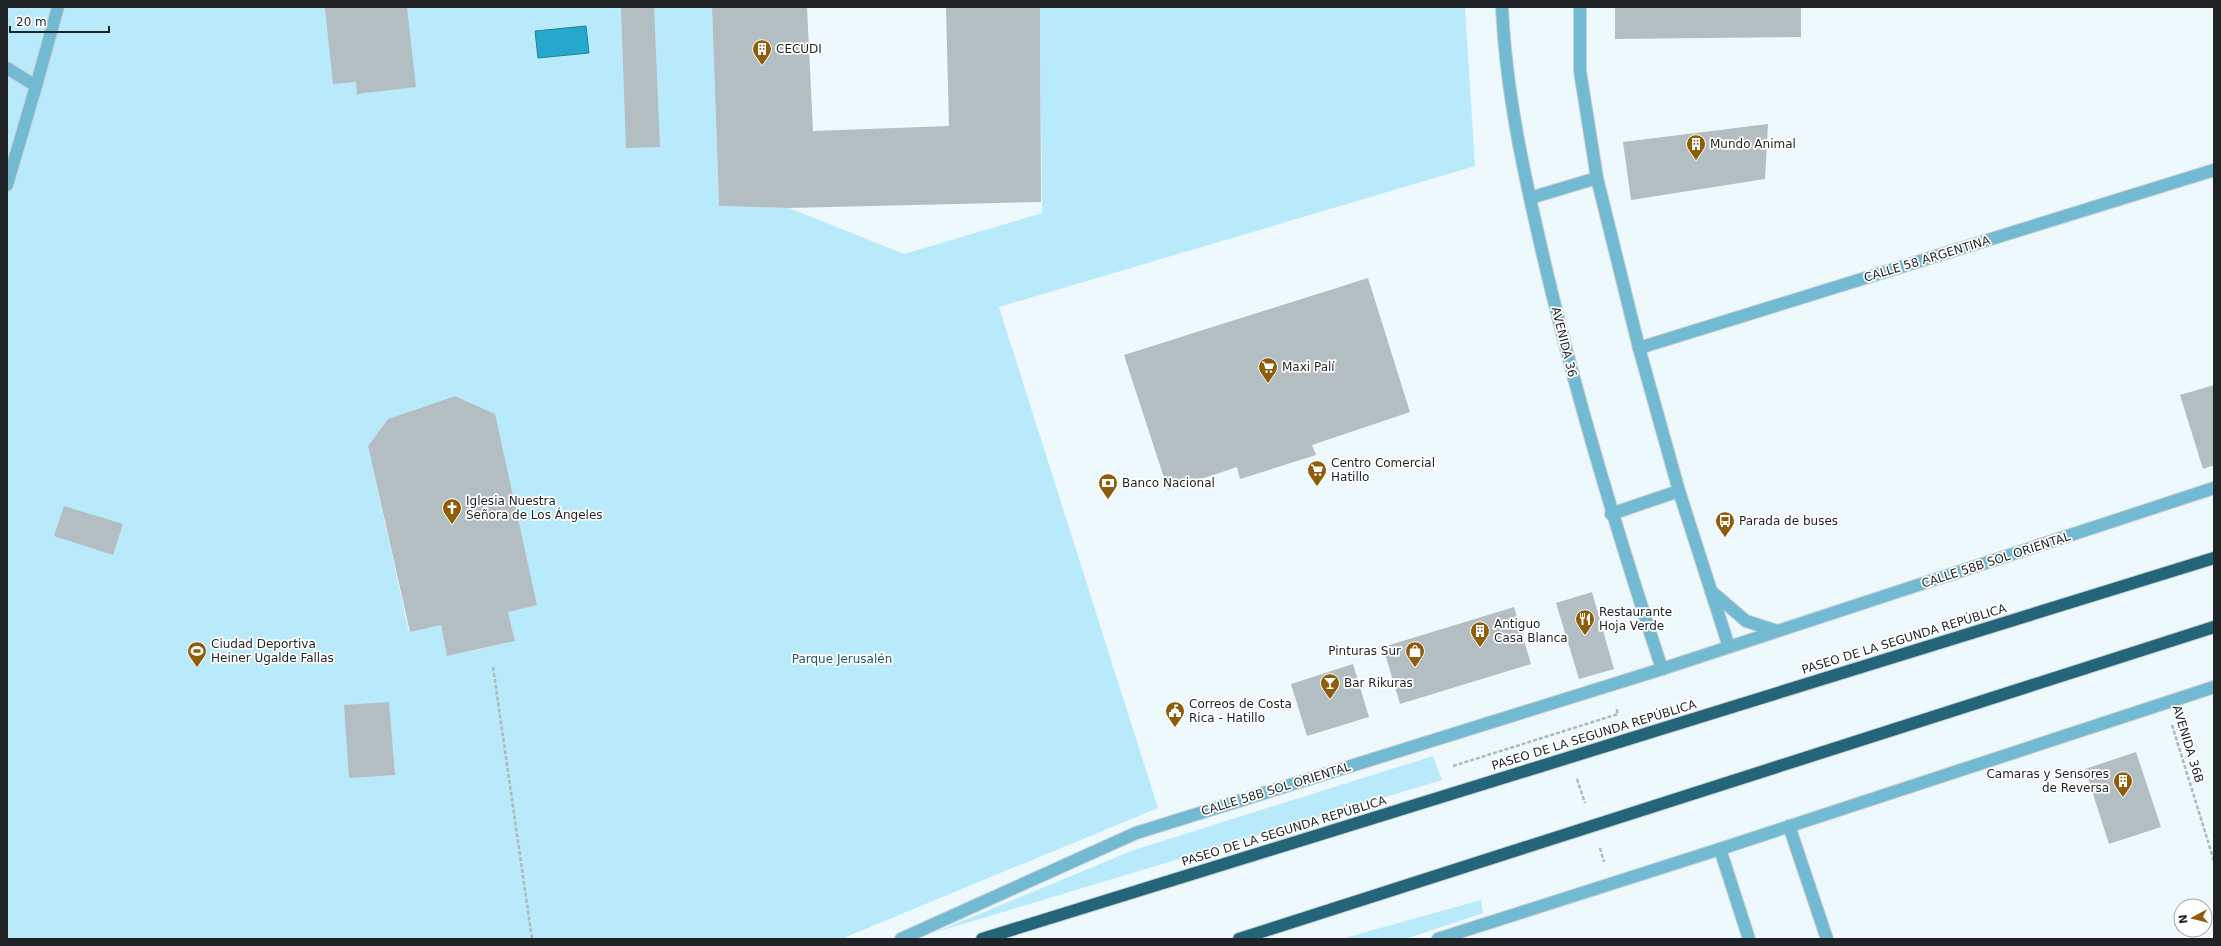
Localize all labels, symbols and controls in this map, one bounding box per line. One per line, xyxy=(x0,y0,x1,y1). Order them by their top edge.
scale bar xyxy=(10,8,109,34)
text: 20 m xyxy=(16,15,47,29)
building icon: CECUDI xyxy=(751,38,773,66)
place label: CECUDI xyxy=(776,42,822,56)
building icon: Mundo Animal xyxy=(1685,133,1707,161)
place label: Mundo Animal xyxy=(1710,137,1796,151)
street label: CALLE 58 ARGENTINA xyxy=(1862,233,1992,285)
street label: AVENIDA 36 xyxy=(1548,305,1580,379)
supermarket icon: Maxi Palí xyxy=(1257,356,1279,384)
place label: Maxi Palí xyxy=(1282,360,1335,374)
place label: Centro Comercial Hatillo xyxy=(1331,456,1435,484)
supermarket icon: Centro Comercial Hatillo xyxy=(1306,459,1328,487)
bank icon: Banco Nacional xyxy=(1097,472,1119,500)
place label: Banco Nacional xyxy=(1122,476,1215,490)
place label: Iglesia Nuestra Señora de Los Ángeles xyxy=(466,494,603,522)
church icon: Iglesia Nuestra Señora de Los Ángeles xyxy=(441,497,463,525)
bus stop icon: Parada de buses xyxy=(1714,510,1736,538)
place label: Parada de buses xyxy=(1739,514,1838,528)
street label: CALLE 58B SOL ORIENTAL xyxy=(1920,529,2072,591)
street label: PASEO DE LA SEGUNDA REPÚBLICA xyxy=(1800,600,2009,677)
place label: Restaurante Hoja Verde xyxy=(1599,605,1672,633)
restaurant icon: Restaurante Hoja Verde xyxy=(1574,608,1596,636)
place label: Antiguo Casa Blanca xyxy=(1494,617,1568,645)
building icon: Antiguo Casa Blanca xyxy=(1469,620,1491,648)
place label: Ciudad Deportiva Heiner Ugalde Fallas xyxy=(211,637,334,665)
sports icon: Ciudad Deportiva Heiner Ugalde Fallas xyxy=(186,640,208,668)
shop icon: Pinturas Sur xyxy=(1404,640,1426,668)
place label: Pinturas Sur xyxy=(1328,644,1401,658)
park label: Parque Jerusalén xyxy=(792,652,892,666)
bar icon: Bar Rikuras xyxy=(1319,672,1341,700)
place label: Bar Rikuras xyxy=(1344,676,1413,690)
street label: PASEO DE LA SEGUNDA REPÚBLICA xyxy=(1490,696,1699,773)
place label: Correos de Costa Rica - Hatillo xyxy=(1189,697,1292,725)
public building icon: Correos de Costa Rica - Hatillo xyxy=(1164,700,1186,728)
street label: AVENIDA 36B xyxy=(2170,704,2206,784)
street label: CALLE 58B SOL ORIENTAL xyxy=(1200,759,1353,818)
place label: Camaras y Sensores de Reversa xyxy=(1986,767,2109,795)
building icon: Camaras y Sensores de Reversa xyxy=(2112,770,2134,798)
street label: PASEO DE LA SEGUNDA REPÚBLICA xyxy=(1180,792,1389,869)
north arrow xyxy=(2173,898,2213,938)
text: N xyxy=(2177,914,2191,925)

